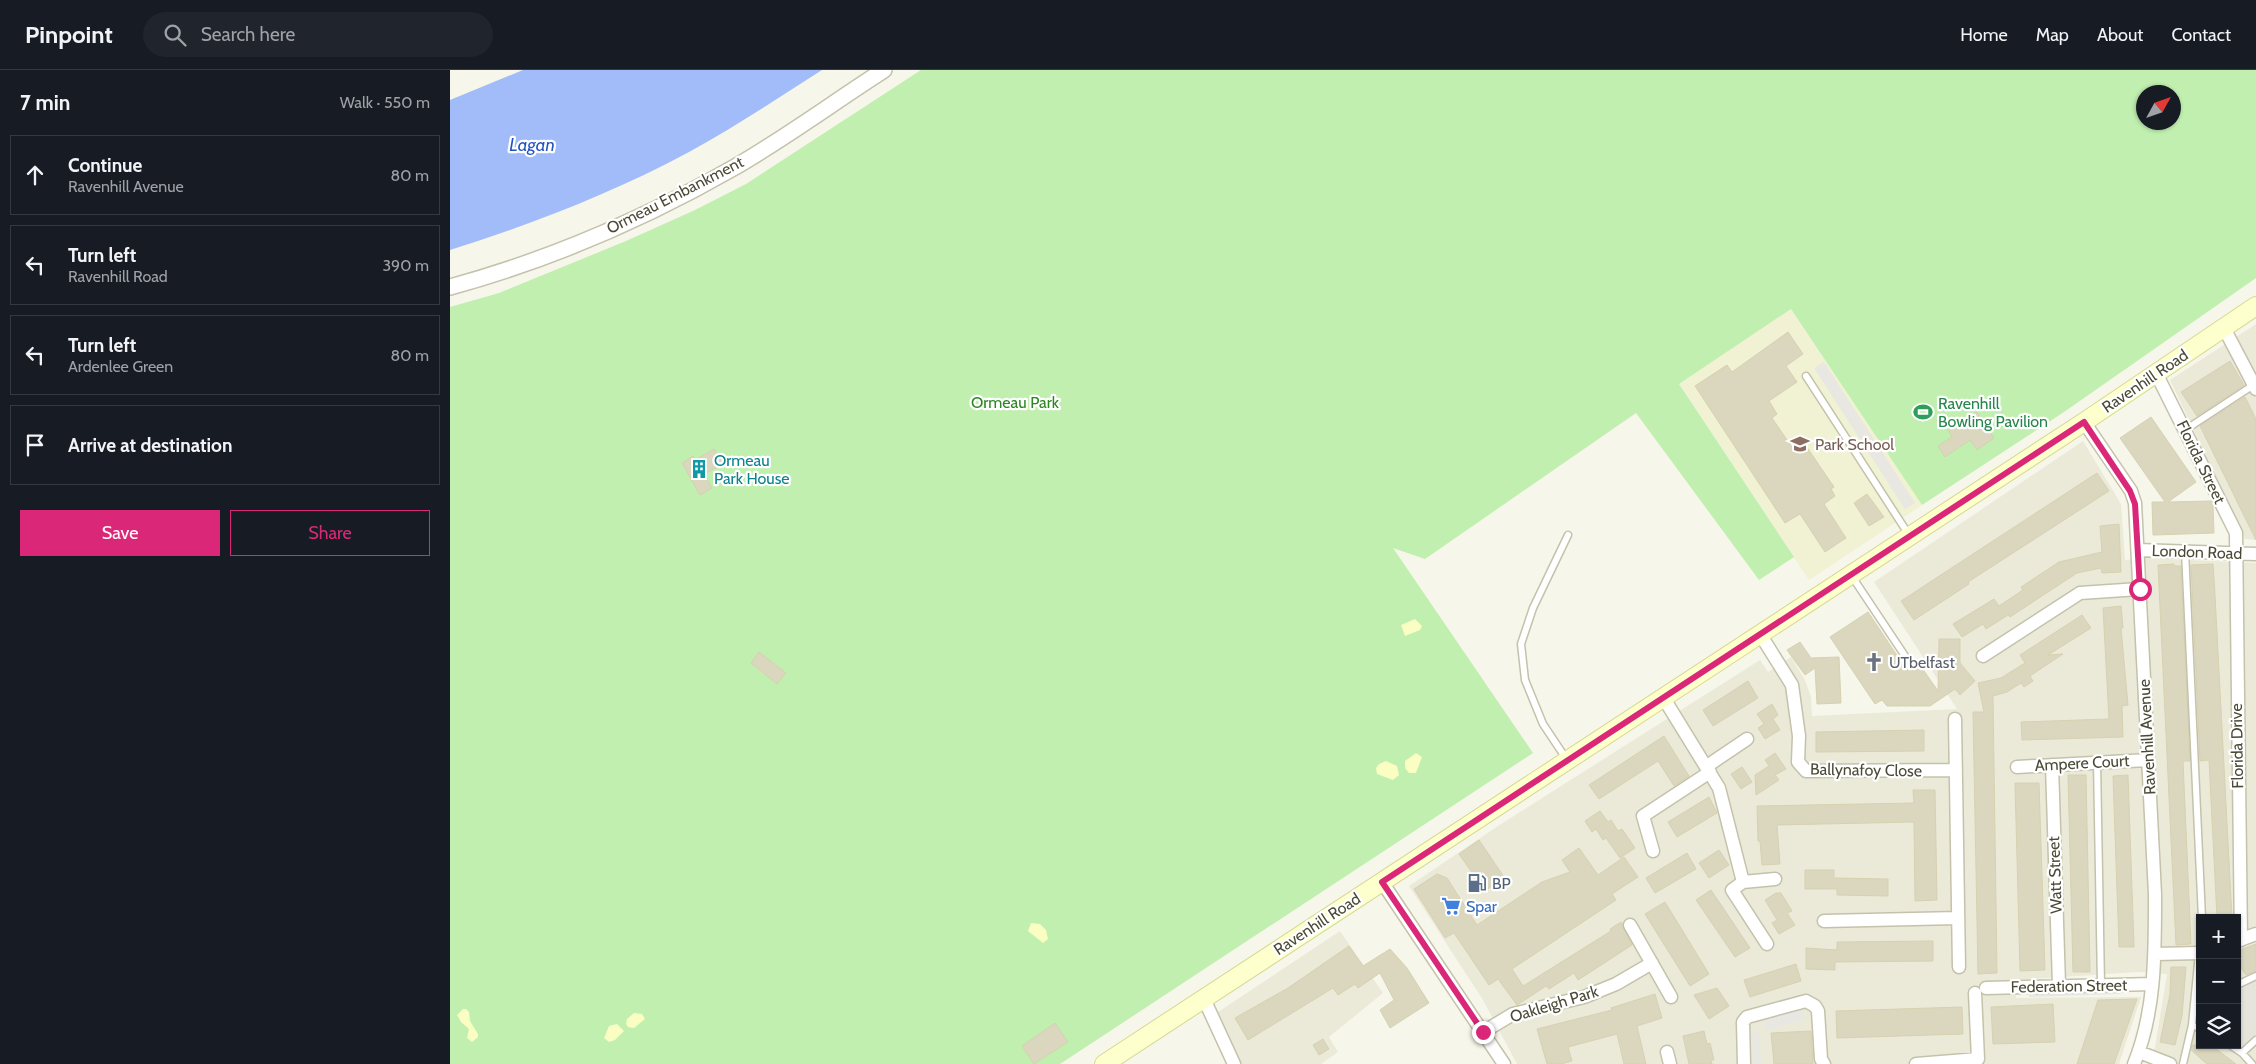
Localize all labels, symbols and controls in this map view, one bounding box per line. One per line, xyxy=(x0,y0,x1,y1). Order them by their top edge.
search box xyxy=(143,12,493,57)
text: Pinpoint xyxy=(25,20,113,49)
icon: search xyxy=(161,21,189,49)
text: Search here xyxy=(201,23,295,46)
text: Home xyxy=(1960,24,2008,46)
text: Map xyxy=(2036,24,2069,46)
text: About xyxy=(2097,24,2143,46)
text: Contact xyxy=(2171,24,2231,46)
north arrow xyxy=(2136,85,2181,130)
text: 7 min xyxy=(20,90,70,115)
text: Walk · 550 m xyxy=(340,93,430,112)
water label: Lagan xyxy=(509,134,555,156)
street label: Ormeau Embankment xyxy=(603,152,747,238)
text: Continue xyxy=(68,154,142,177)
icon: ahead xyxy=(21,161,49,189)
text: 80 m xyxy=(391,166,429,185)
text: Ravenhill Avenue xyxy=(68,177,184,196)
text: Turn left xyxy=(68,244,136,267)
icon: left xyxy=(21,251,49,279)
text: 390 m xyxy=(382,256,429,275)
text: Ravenhill Road xyxy=(68,267,168,286)
text: Turn left xyxy=(68,334,136,357)
icon: left xyxy=(21,341,49,369)
street label: Ravenhill Road xyxy=(2098,345,2192,417)
text: 80 m xyxy=(391,346,429,365)
text: Ardenlee Green xyxy=(68,357,173,376)
park label: Ormeau Park xyxy=(971,393,1060,412)
place label: Ravenhill Bowling Pavilion xyxy=(1938,394,2048,431)
sports icon: Ravenhill Bowling Pavilion xyxy=(1912,401,1934,423)
street label: Florida Street xyxy=(2173,417,2230,507)
icon: arrive xyxy=(21,431,49,459)
school or university icon: Park School xyxy=(1789,433,1811,455)
text: Arrive at destination xyxy=(68,434,232,457)
place label: Park School xyxy=(1815,435,1894,454)
place label: Ormeau Park House xyxy=(714,451,790,488)
building icon: Ormeau Park House xyxy=(688,458,710,480)
button: Save xyxy=(20,510,220,556)
button: Share xyxy=(230,510,430,556)
street label: London Road xyxy=(2151,541,2243,563)
route start xyxy=(2129,578,2152,601)
church icon: UTbelfast xyxy=(1863,651,1885,673)
place label: UTbelfast xyxy=(1889,653,1955,672)
street label: Ravenhill Avenue xyxy=(2134,679,2160,795)
street label: Florida Drive xyxy=(2227,703,2247,789)
street label: Ampere Court xyxy=(2034,751,2130,775)
street label: Ballynafoy Close xyxy=(1810,760,1922,780)
street label: Watt Street xyxy=(2044,835,2066,914)
fuel station icon: BP xyxy=(1466,872,1488,894)
place label: BP xyxy=(1492,874,1511,893)
street label: Ravenhill Road xyxy=(1270,889,1364,959)
supermarket icon: Spar xyxy=(1440,895,1462,917)
place label: Spar xyxy=(1466,897,1498,916)
map controls xyxy=(2196,914,2241,1049)
button: + xyxy=(2196,914,2241,959)
button: − xyxy=(2196,959,2241,1004)
street label: Federation Street xyxy=(2011,975,2128,997)
street label: Oakleigh Park xyxy=(1508,981,1601,1026)
button: layers xyxy=(2196,1004,2241,1049)
route end xyxy=(1472,1021,1495,1044)

